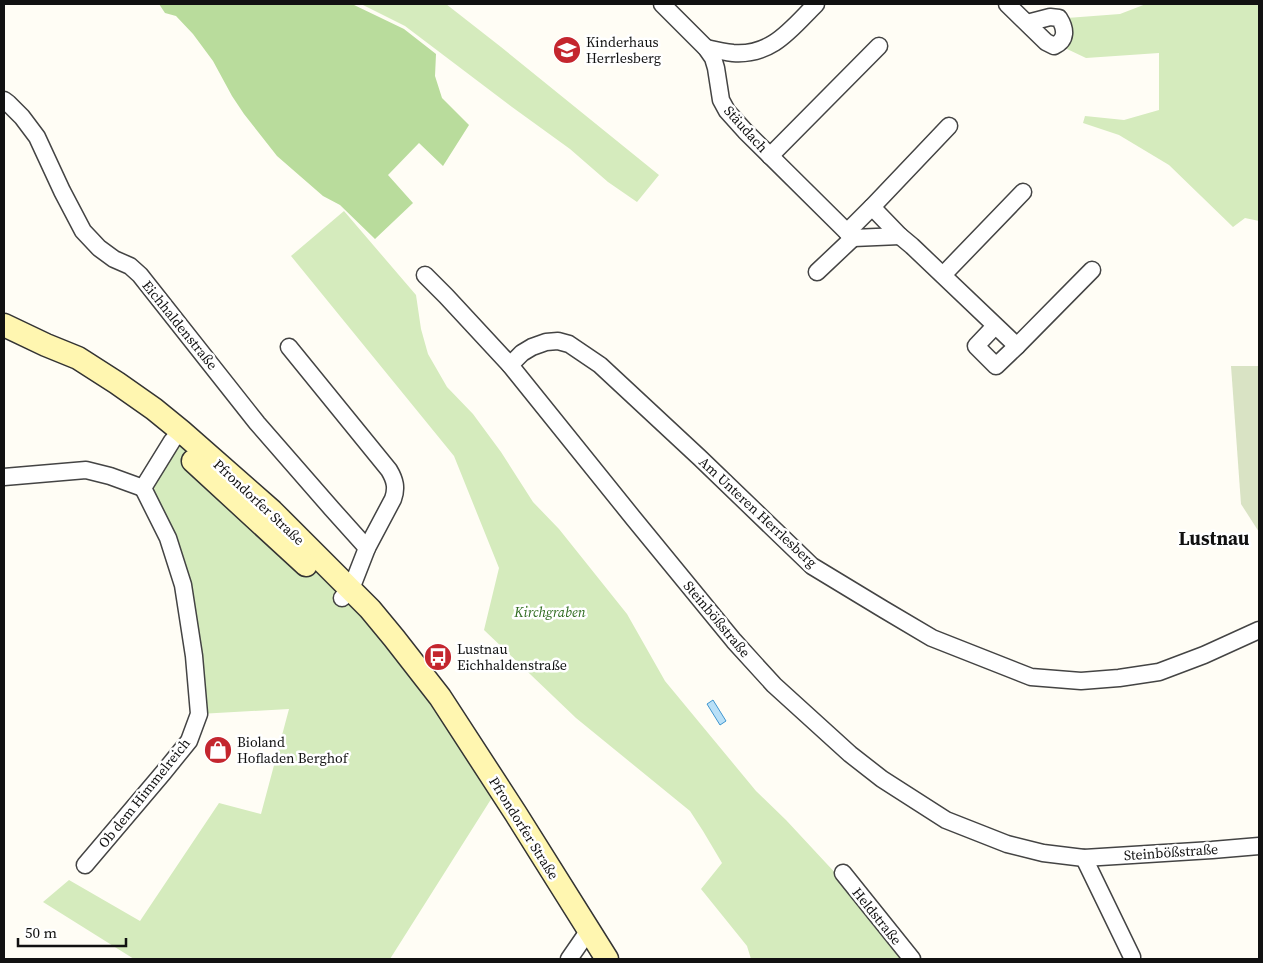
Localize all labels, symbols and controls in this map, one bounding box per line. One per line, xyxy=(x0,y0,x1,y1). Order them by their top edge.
place label: Kinderhaus Herrlesberg xyxy=(586,32,661,68)
school or university icon: Kinderhaus Herrlesberg xyxy=(552,35,582,65)
street label: Stäudach xyxy=(720,101,772,157)
street label: Eichhaldenstraße xyxy=(138,276,222,374)
street label: Am Unteren Herrlesberg xyxy=(695,452,821,572)
street label: Pfrondorfer Straße xyxy=(209,455,309,549)
district label: Lustnau xyxy=(1179,525,1250,551)
street label: Steinbößstraße xyxy=(679,576,755,662)
park label: Kirchgraben xyxy=(513,602,586,622)
place label: Lustnau Eichhaldenstraße xyxy=(457,639,567,675)
bus stop icon: Lustnau Eichhaldenstraße xyxy=(423,642,453,672)
place label: Bioland Hofladen Berghof xyxy=(237,732,349,768)
street label: Ob dem Himmelreich xyxy=(93,734,195,852)
shop icon: Bioland Hofladen Berghof xyxy=(203,735,233,765)
street label: Pfrondorfer Straße xyxy=(484,773,564,883)
street label: Steinbößstraße xyxy=(1123,839,1219,865)
street label: Heldstraße xyxy=(848,883,906,949)
scale bar xyxy=(18,916,125,948)
text: 50 m xyxy=(25,922,57,943)

